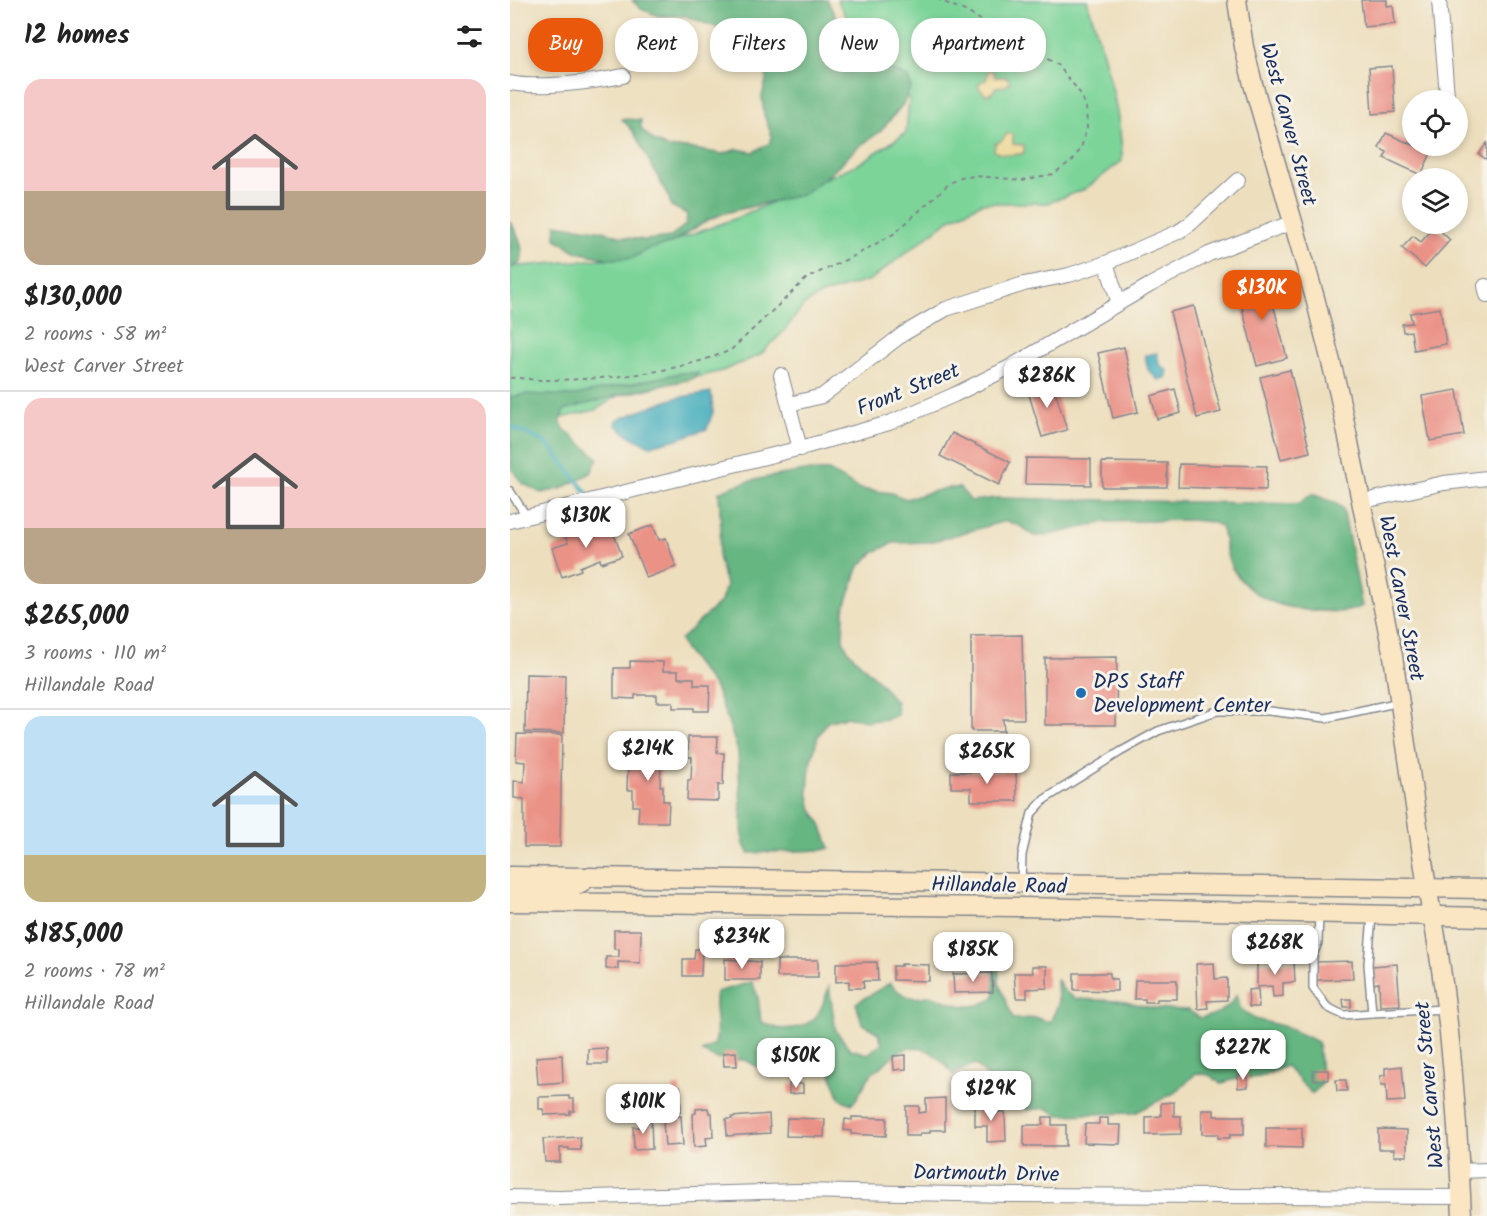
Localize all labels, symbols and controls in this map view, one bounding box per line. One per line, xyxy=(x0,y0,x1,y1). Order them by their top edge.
text: 12 homes xyxy=(24,15,130,57)
chip: Buy xyxy=(528,18,603,72)
chip: Rent xyxy=(615,18,698,72)
chip: Filters xyxy=(710,18,807,72)
chip: New xyxy=(819,18,899,72)
chip: Apartment xyxy=(911,18,1046,72)
icon: filters xyxy=(453,20,486,53)
street label: West Carver Street xyxy=(1250,39,1325,210)
map controls xyxy=(1402,90,1468,234)
button: locate xyxy=(1402,90,1468,156)
icon: home xyxy=(201,118,309,226)
button: layers xyxy=(1402,168,1468,234)
pin: $130K xyxy=(1220,270,1304,321)
text: $130K xyxy=(1236,273,1288,305)
text: $130,000 xyxy=(24,277,122,319)
text: 2 rooms · 58 m² xyxy=(24,319,166,351)
text: West Carver Street xyxy=(24,351,184,383)
street label: Front Street xyxy=(852,354,966,426)
pin: $286K xyxy=(1005,358,1089,409)
text: $286K xyxy=(1018,361,1076,393)
icon: home xyxy=(201,437,309,545)
pin: $130K xyxy=(544,498,628,549)
text: $130K xyxy=(560,501,612,533)
street label: West Carver Street xyxy=(1368,513,1433,685)
text: $265,000 xyxy=(24,596,129,638)
text: 3 rooms · 110 m² xyxy=(24,638,166,670)
place label: DPS Staff Development Center xyxy=(1093,666,1272,723)
text: Hillandale Road xyxy=(24,670,153,702)
marker: DPS Staff Development Center xyxy=(1074,686,1088,700)
pin: $214K xyxy=(606,731,690,782)
text: $214K xyxy=(622,734,674,766)
pin: $265K xyxy=(945,734,1029,785)
text: $265K xyxy=(959,737,1015,769)
icon: home xyxy=(201,755,309,863)
street label: Hillandale Road xyxy=(931,869,1068,904)
text: $185,000 xyxy=(24,914,123,956)
pin: $234K xyxy=(700,919,784,970)
text: $234K xyxy=(713,922,771,954)
pin: $268K xyxy=(1233,925,1317,976)
text: $268K xyxy=(1246,928,1304,960)
pin: $185K xyxy=(931,932,1015,983)
text: $185K xyxy=(947,935,999,967)
text: 2 rooms · 78 m² xyxy=(24,956,165,988)
text: Hillandale Road xyxy=(24,988,153,1020)
street label: West Carver Street xyxy=(1407,999,1454,1170)
pin: $227K xyxy=(1201,1030,1285,1081)
text: $227K xyxy=(1215,1033,1271,1065)
pin: $150K xyxy=(754,1038,838,1089)
text: $150K xyxy=(771,1041,821,1073)
pin: $129K xyxy=(949,1071,1033,1122)
text: $129K xyxy=(965,1074,1017,1106)
pin: $101K xyxy=(601,1084,685,1135)
text: $101K xyxy=(620,1087,666,1119)
street label: Dartmouth Drive xyxy=(912,1157,1060,1192)

